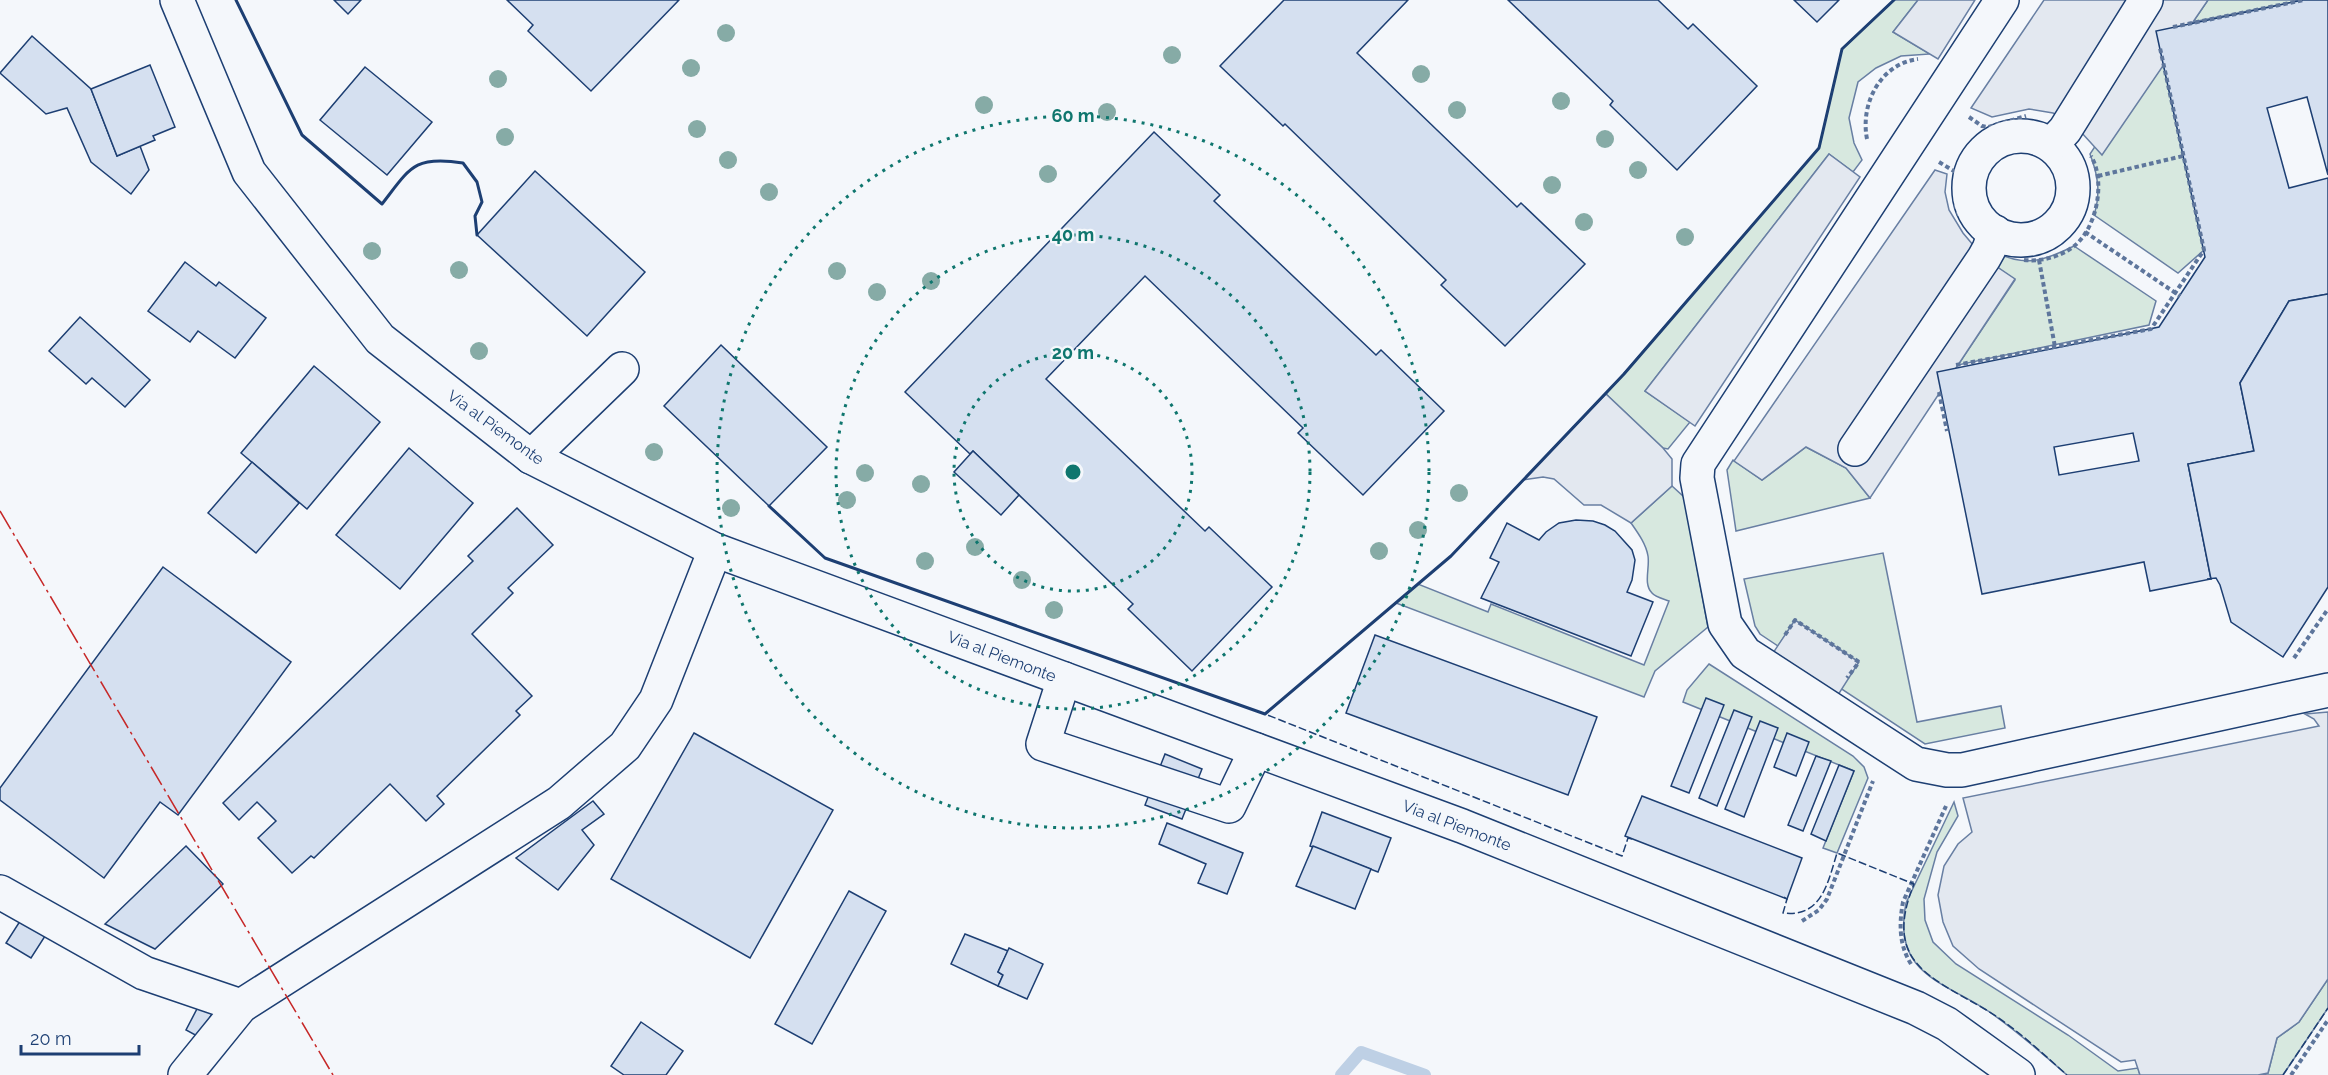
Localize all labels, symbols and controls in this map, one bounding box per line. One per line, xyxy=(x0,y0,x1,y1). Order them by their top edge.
text: 60 m xyxy=(1051,105,1095,126)
text: 40 m xyxy=(1052,224,1094,245)
text: 20 m xyxy=(1052,342,1094,363)
street label: Via al Piemonte xyxy=(444,386,548,469)
centre of rings xyxy=(1063,462,1083,482)
street label: Via al Piemonte xyxy=(945,627,1059,686)
street label: Via al Piemonte xyxy=(1400,796,1514,855)
scale bar xyxy=(21,1018,140,1056)
text: 20 m xyxy=(30,1028,72,1049)

